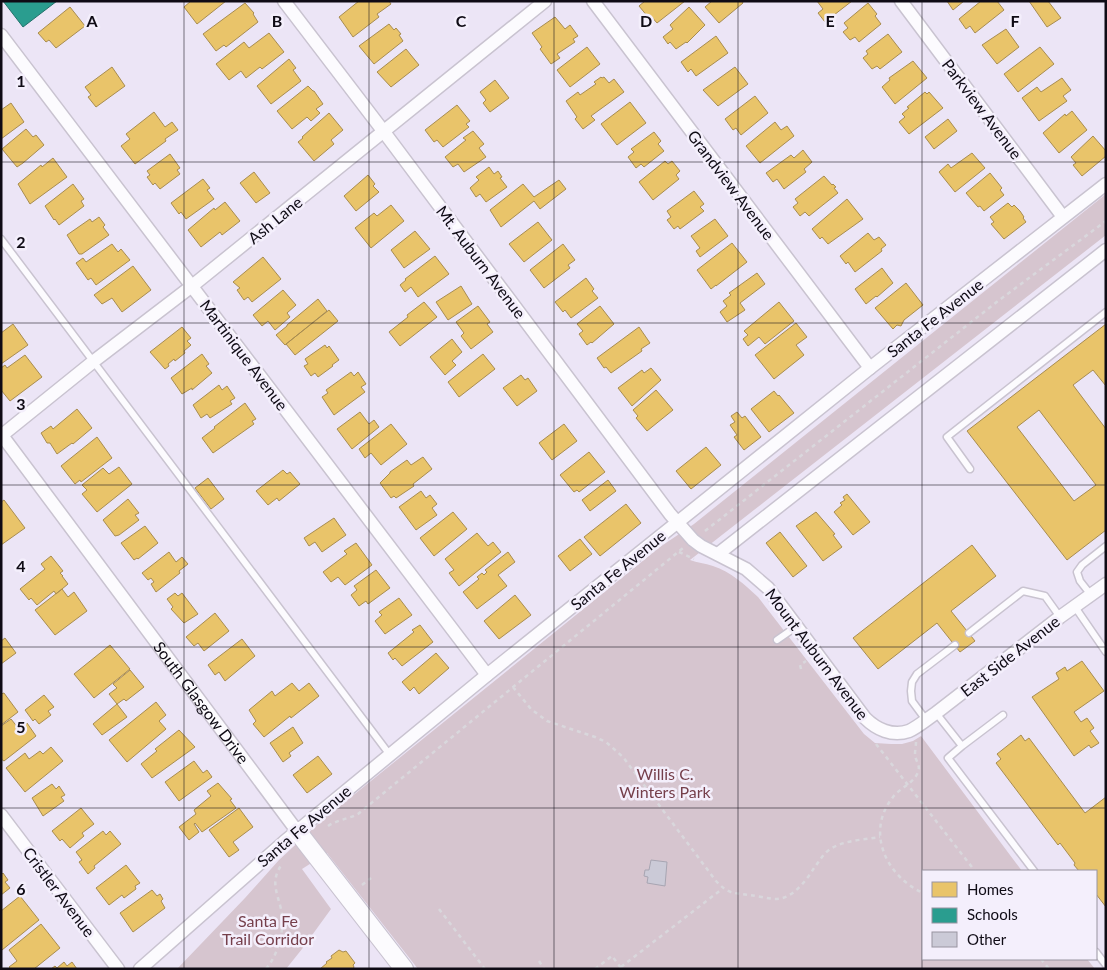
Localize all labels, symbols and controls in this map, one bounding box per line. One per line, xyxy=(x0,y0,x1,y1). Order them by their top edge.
text: A xyxy=(85,11,98,30)
text: B xyxy=(272,11,282,30)
text: C xyxy=(456,11,467,30)
text: D xyxy=(640,11,652,30)
text: E xyxy=(825,11,835,30)
text: F xyxy=(1010,11,1020,30)
street label: Parkview Avenue xyxy=(939,55,1026,163)
text: 1 xyxy=(16,71,26,90)
street label: Grandview Avenue xyxy=(684,126,779,243)
street label: Ash Lane xyxy=(244,192,306,247)
street label: Mt. Auburn Avenue xyxy=(433,202,530,322)
text: 2 xyxy=(16,232,26,251)
street label: Santa Fe Avenue xyxy=(883,274,986,361)
street label: Martinique Avenue xyxy=(197,296,292,414)
text: 3 xyxy=(16,394,26,413)
street label: Santa Fe Avenue xyxy=(566,526,669,614)
text: 4 xyxy=(16,556,26,575)
street label: Mount Auburn Avenue xyxy=(762,584,873,723)
street label: East Side Avenue xyxy=(956,611,1063,700)
street label: South Glasgow Drive xyxy=(150,638,253,767)
text: 5 xyxy=(16,717,26,736)
park label: Willis C. Winters Park xyxy=(619,764,712,801)
street label: Santa Fe Avenue xyxy=(253,781,354,870)
street label: Cristler Avenue xyxy=(20,843,99,940)
legend xyxy=(922,870,1097,960)
text: 6 xyxy=(16,879,26,898)
text: Homes xyxy=(967,880,1013,898)
text: Schools xyxy=(967,905,1018,923)
park label: Santa Fe Trail Corridor xyxy=(222,911,314,948)
text: Other xyxy=(967,930,1007,948)

